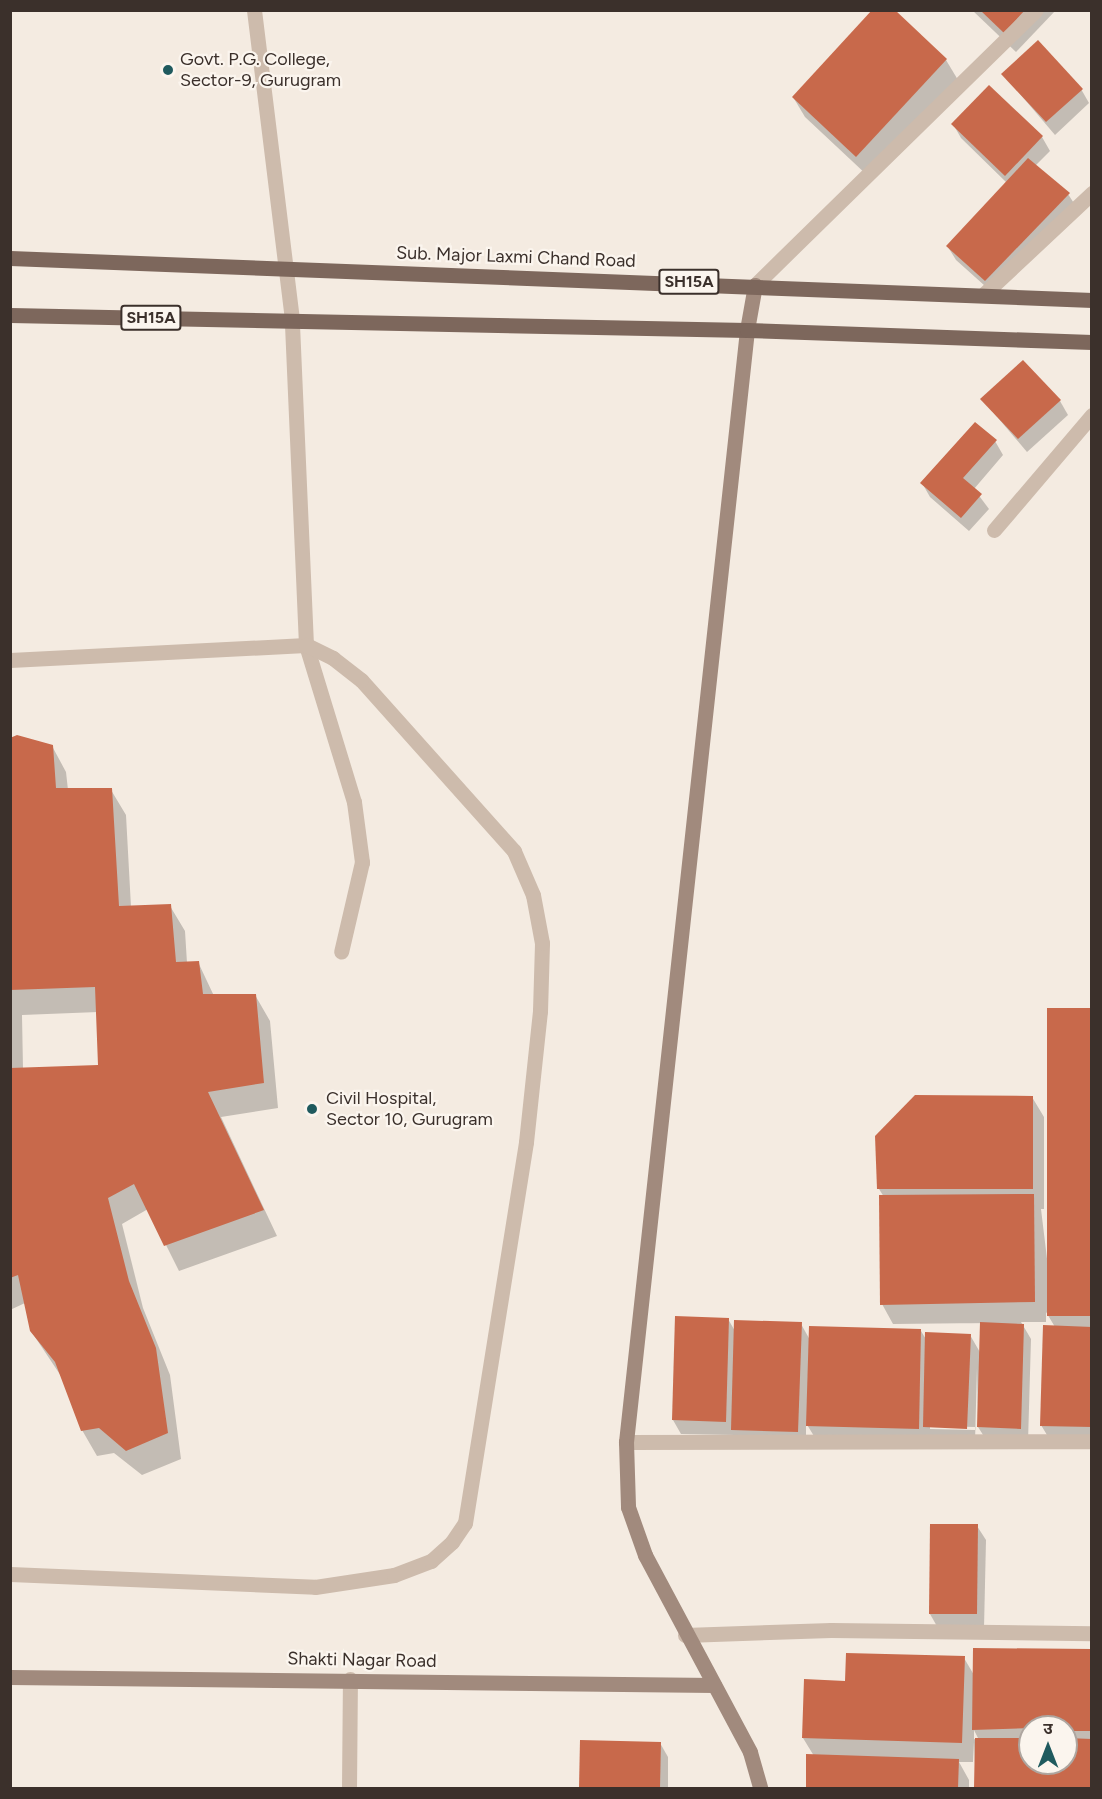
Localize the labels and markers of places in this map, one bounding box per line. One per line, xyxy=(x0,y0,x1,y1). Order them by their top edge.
place label: Govt. P.G. College, Sector-9, Gurugram xyxy=(180,49,341,92)
marker: Govt. P.G. College, Sector-9, Gurugram xyxy=(161,63,175,77)
place label: Civil Hospital, Sector 10, Gurugram xyxy=(326,1088,493,1130)
marker: Civil Hospital, Sector 10, Gurugram xyxy=(303,1100,321,1118)

